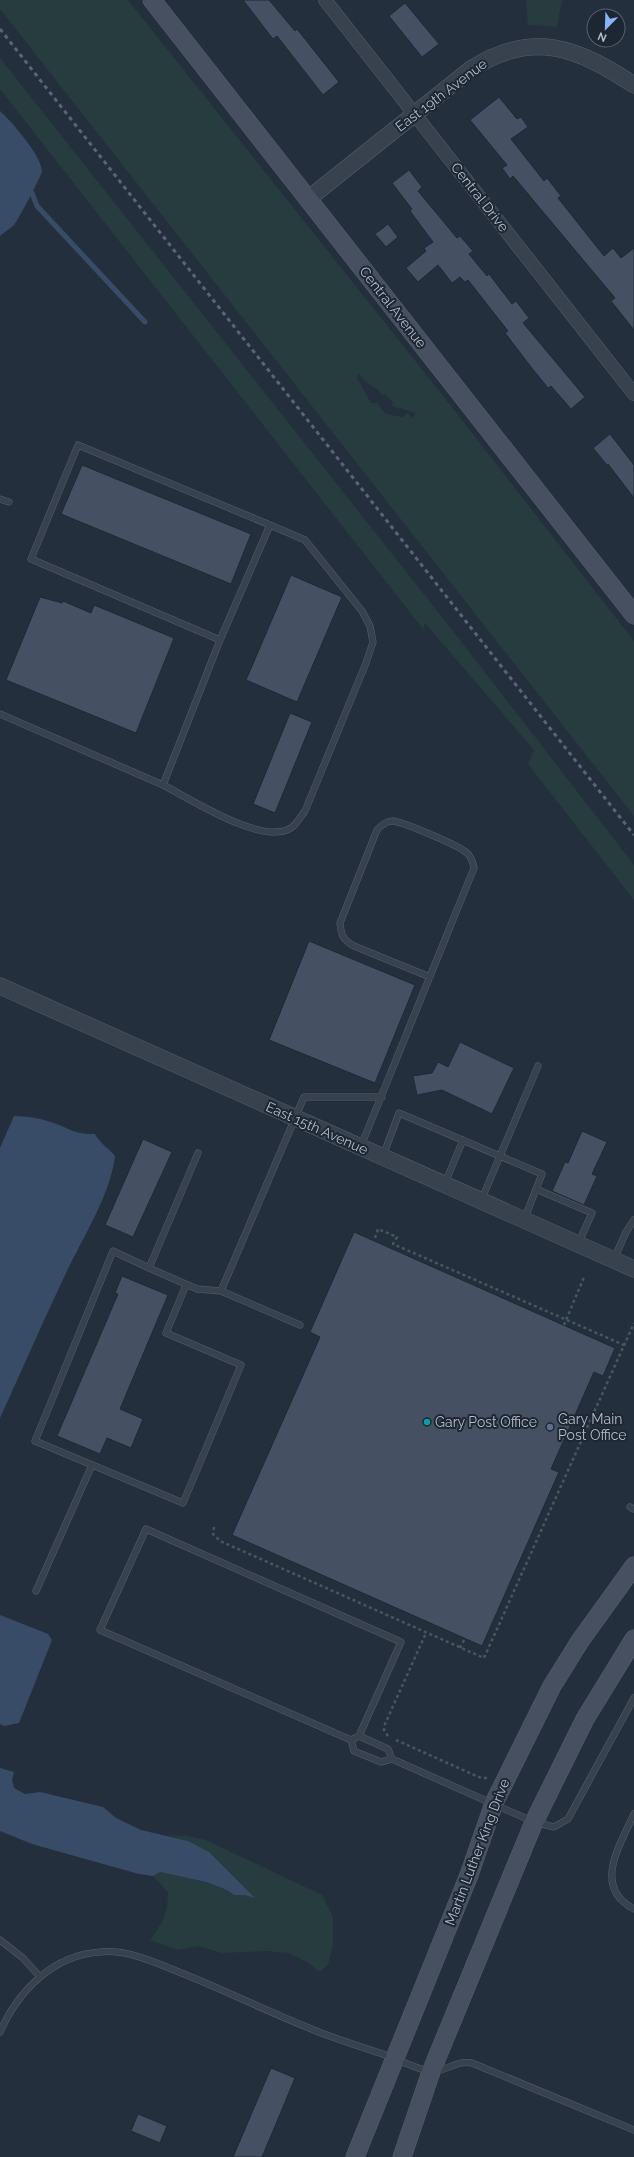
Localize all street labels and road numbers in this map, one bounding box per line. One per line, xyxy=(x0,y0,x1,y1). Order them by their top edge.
street label: East 19th Avenue xyxy=(392,55,490,135)
street label: Central Drive xyxy=(448,159,512,235)
street label: Central Avenue xyxy=(356,263,430,351)
street label: East 15th Avenue xyxy=(264,1098,370,1158)
street label: Martin Luther King Drive xyxy=(442,1776,512,1928)

